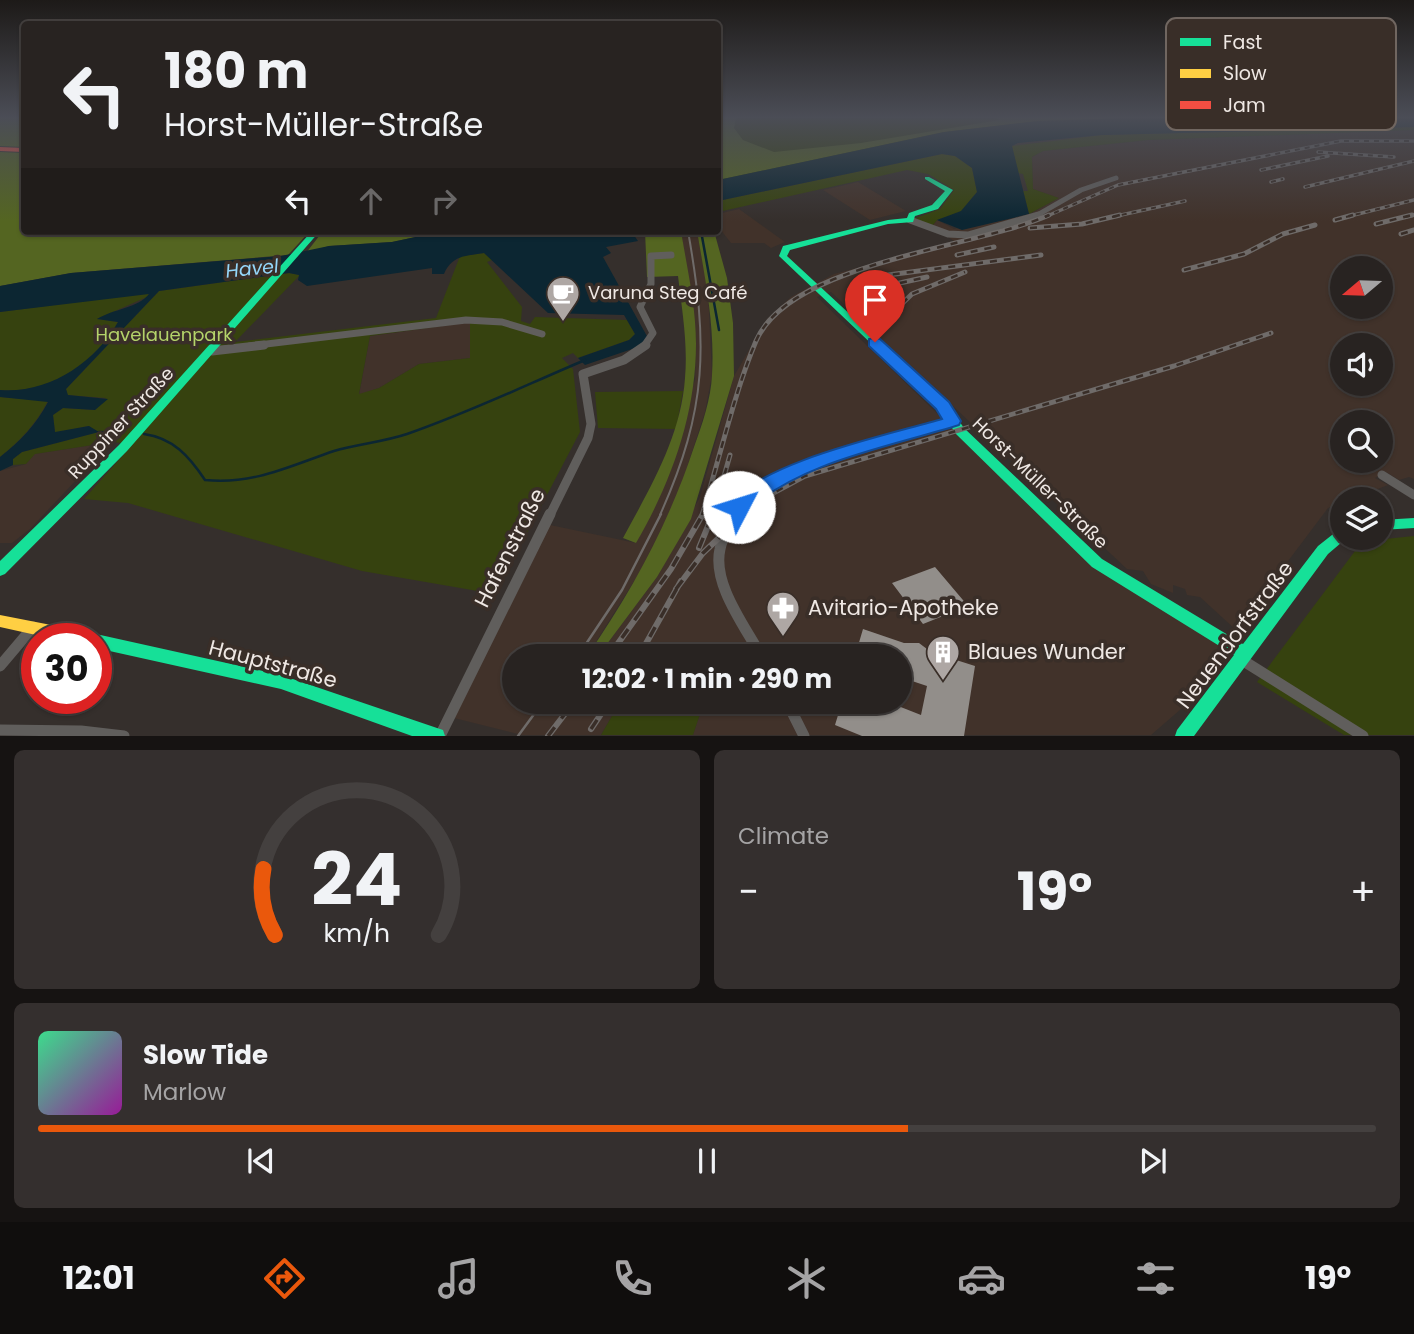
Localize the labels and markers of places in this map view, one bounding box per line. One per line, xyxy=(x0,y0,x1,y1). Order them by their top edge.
pin xyxy=(845,270,905,342)
cafe icon: Varuna Steg Café xyxy=(544,274,582,323)
place label: Varuna Steg Café xyxy=(588,280,747,305)
pharmacy icon: Avitario-Apotheke xyxy=(764,589,802,638)
place label: Avitario-Apotheke xyxy=(808,593,999,622)
building icon: Blaues Wunder xyxy=(924,633,962,682)
place label: Blaues Wunder xyxy=(968,637,1126,666)

